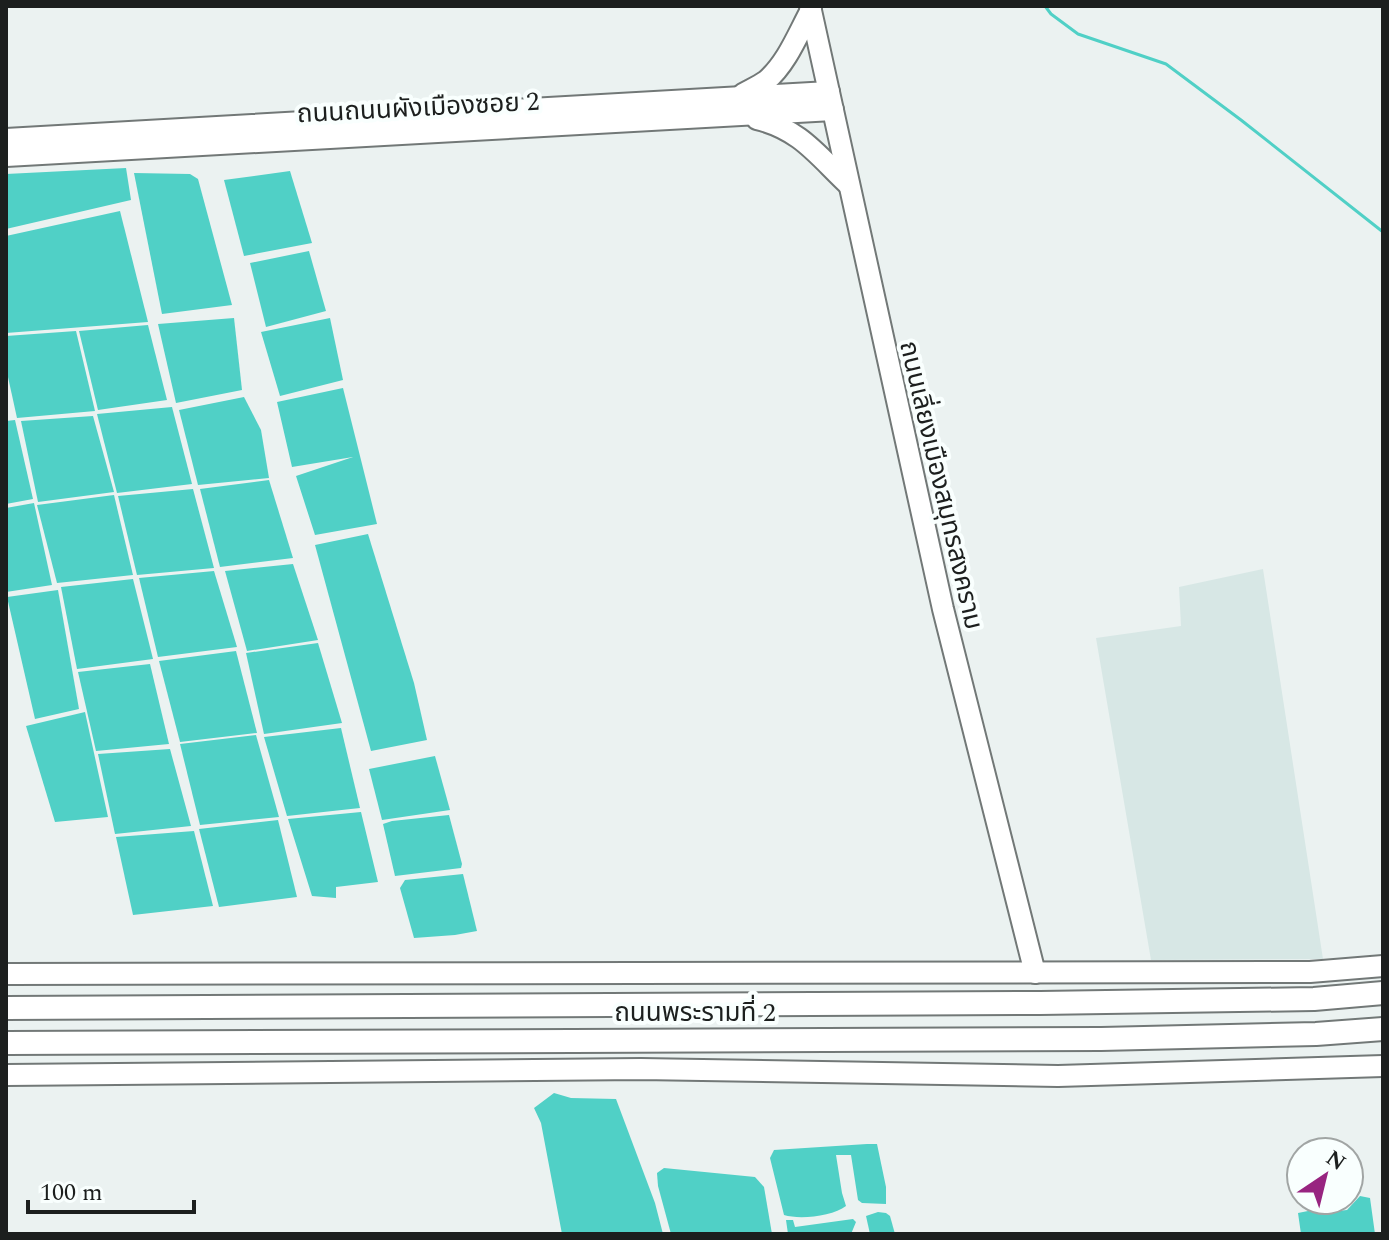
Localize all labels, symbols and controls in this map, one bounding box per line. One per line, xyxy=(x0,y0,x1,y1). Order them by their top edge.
street label: ถนนถนนผังเมืองซอย 2 xyxy=(296,82,540,134)
street label: ถนนเลี่ยงเมืองสมุทรสงคราม xyxy=(888,337,994,633)
street label: ถนนพระรามที่ 2 xyxy=(614,993,776,1033)
north arrow xyxy=(1285,1136,1365,1216)
text: N xyxy=(1319,1142,1352,1180)
scale bar xyxy=(28,1164,194,1214)
text: 100 m xyxy=(40,1175,103,1211)

